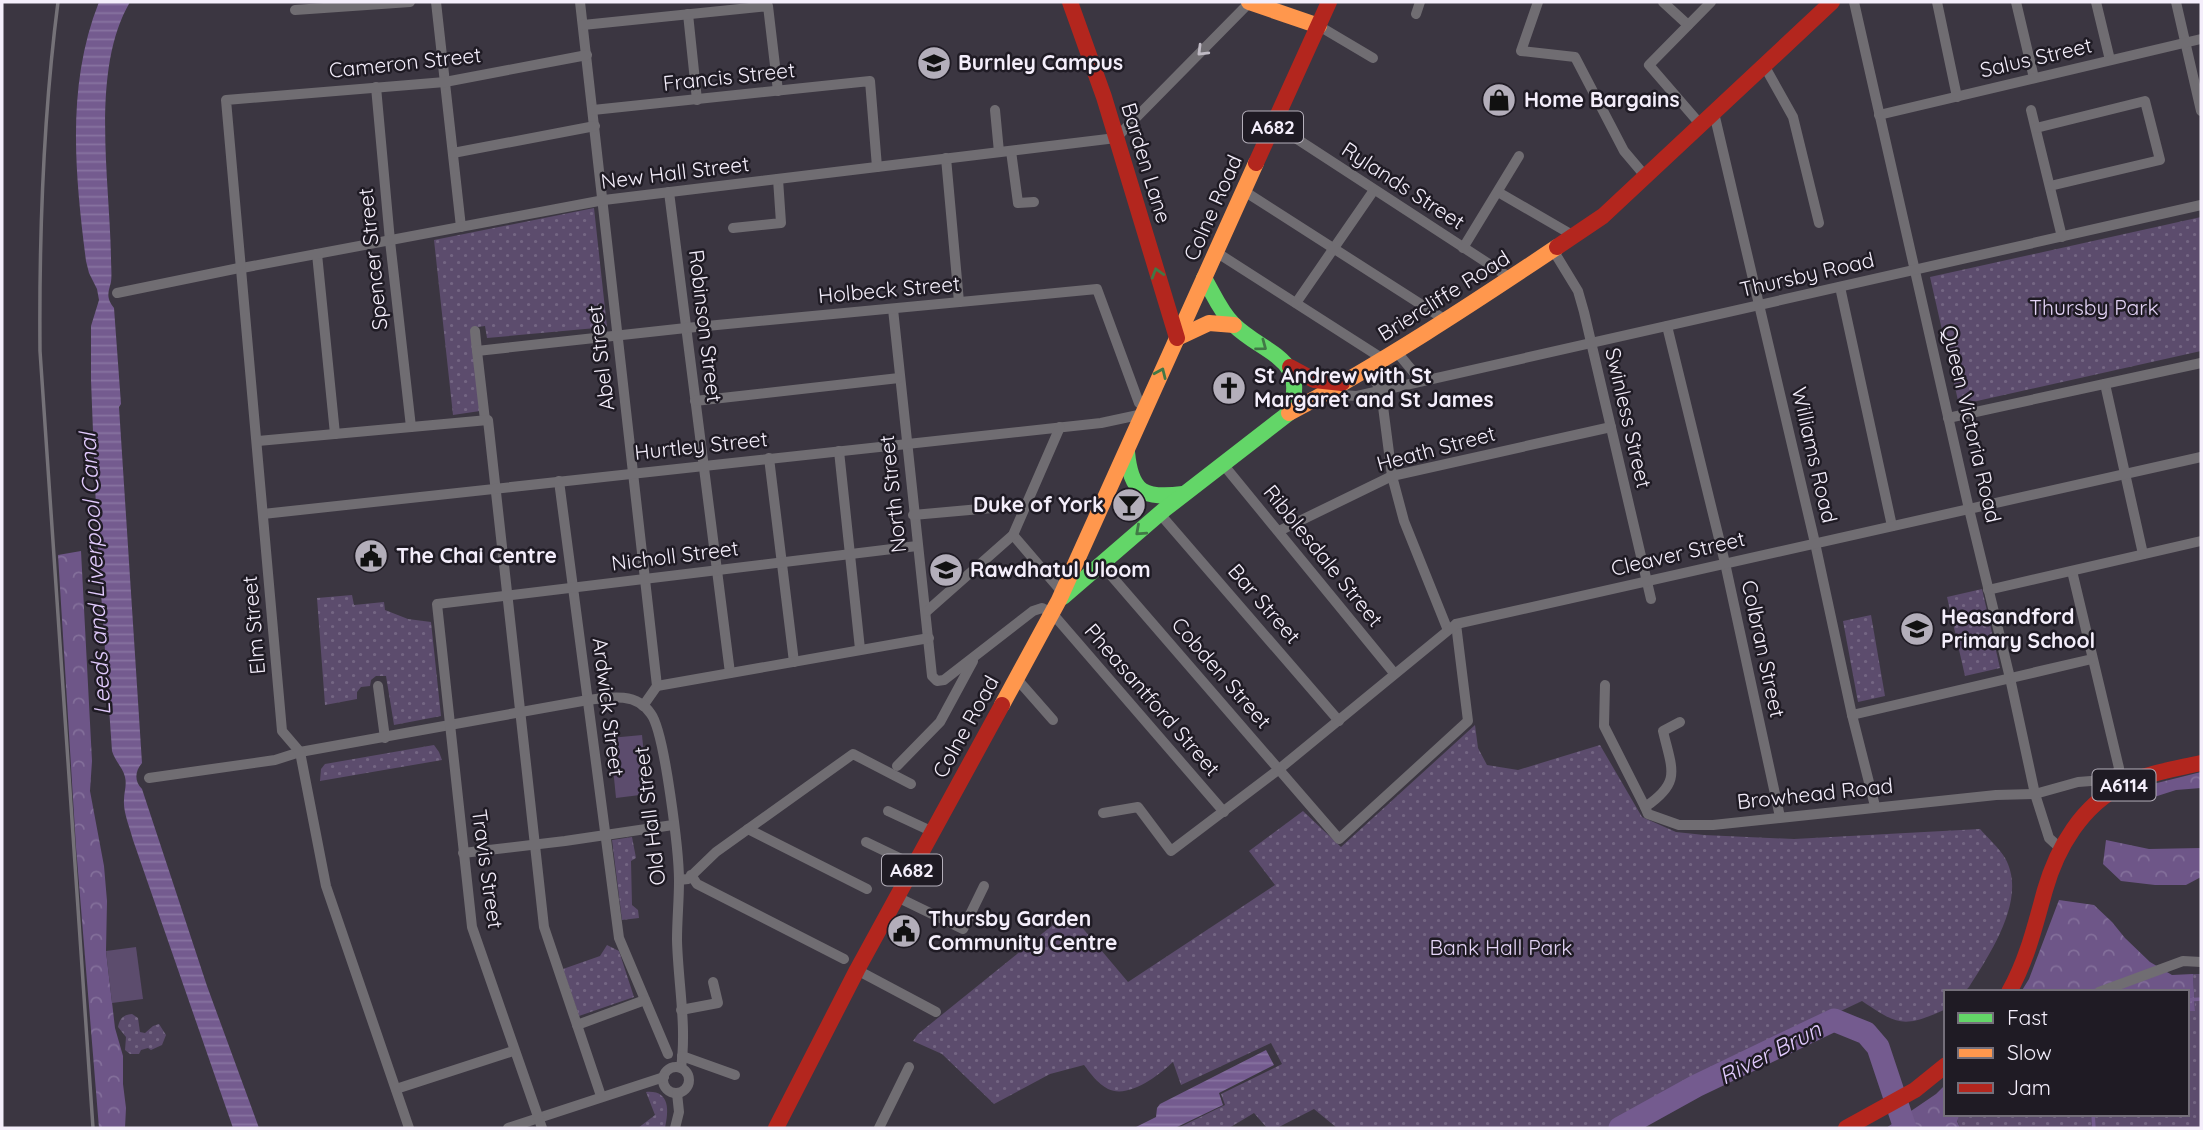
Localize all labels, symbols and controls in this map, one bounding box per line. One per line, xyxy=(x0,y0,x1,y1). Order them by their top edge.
street label: Salus Street xyxy=(1977,32,2094,83)
street label: Cameron Street xyxy=(327,41,482,83)
one-way arrow xyxy=(1198,42,1211,55)
school or university icon: Burnley Campus xyxy=(915,44,953,82)
place label: Burnley Campus xyxy=(958,49,1123,75)
street label: Francis Street xyxy=(662,56,796,96)
shop icon: Home Bargains xyxy=(1480,81,1518,119)
place label: Home Bargains xyxy=(1524,86,1680,112)
street label: Barden Lane xyxy=(1116,99,1178,226)
road number: A682 xyxy=(1243,111,1303,142)
street label: Rylands Street xyxy=(1337,136,1470,235)
street label: New Hall Street xyxy=(599,150,751,194)
street label: Colne Road xyxy=(1177,151,1247,265)
street label: Spencer Street xyxy=(352,187,392,331)
street label: Briercliffe Road xyxy=(1373,244,1514,346)
street label: Thursby Road xyxy=(1737,246,1876,302)
street label: Robinson Street xyxy=(684,248,728,404)
one-way arrow xyxy=(1151,267,1166,279)
street label: Holbeck Street xyxy=(817,270,961,308)
park label: Thursby Park xyxy=(2029,294,2159,320)
street label: Abel Street xyxy=(581,304,619,412)
street label: Queen Victoria Road xyxy=(1937,322,2007,525)
one-way arrow xyxy=(1254,337,1267,350)
street label: Swinless Street xyxy=(1600,345,1658,491)
place label: St Andrew with St Margaret and St James xyxy=(1254,362,1494,412)
one-way arrow xyxy=(1153,368,1167,381)
church icon: St Andrew with St Margaret and St James xyxy=(1210,369,1248,407)
street label: Williams Road xyxy=(1787,384,1843,525)
street label: Heath Street xyxy=(1373,420,1498,476)
street label: Hurtley Street xyxy=(633,425,769,465)
water label: Leeds and Liverpool Canal xyxy=(72,430,116,716)
street label: North Street xyxy=(873,434,911,554)
street label: Ribblesdale Street xyxy=(1258,479,1389,632)
bar icon: Duke of York xyxy=(1110,486,1148,524)
place label: Duke of York xyxy=(973,491,1104,517)
one-way arrow xyxy=(1135,523,1148,535)
street label: Cleaver Street xyxy=(1608,525,1747,581)
street label: Nicholl Street xyxy=(610,534,740,576)
public building icon: The Chai Centre xyxy=(352,537,390,575)
place label: The Chai Centre xyxy=(396,542,557,568)
school or university icon: Rawdhatul Uloom xyxy=(927,551,965,589)
place label: Rawdhatul Uloom xyxy=(970,556,1151,582)
street label: Bar Street xyxy=(1223,558,1307,649)
street label: Elm Street xyxy=(236,575,270,676)
street label: Colbran Street xyxy=(1737,578,1791,720)
place label: Heasandford Primary School xyxy=(1941,603,2095,653)
school or university icon: Heasandford Primary School xyxy=(1898,610,1936,648)
street label: Cobden Street xyxy=(1166,611,1277,733)
street label: Pheasantford Street xyxy=(1079,618,1226,781)
street label: Ardwick Street xyxy=(588,636,630,778)
street label: Colne Road xyxy=(926,671,1004,782)
street label: Old Hall Street xyxy=(628,745,670,887)
road number: A6114 xyxy=(2092,770,2156,800)
street label: Browhead Road xyxy=(1735,772,1894,814)
street label: Travis Street xyxy=(467,807,509,930)
road number: A682 xyxy=(882,855,942,886)
place label: Thursby Garden Community Centre xyxy=(928,905,1117,955)
public building icon: Thursby Garden Community Centre xyxy=(885,912,923,950)
park label: Bank Hall Park xyxy=(1429,934,1573,960)
legend xyxy=(1944,990,2189,1116)
text: Fast xyxy=(2007,1004,2048,1030)
water label: River Brun xyxy=(1714,1014,1826,1091)
text: Slow xyxy=(2007,1039,2052,1065)
text: Jam xyxy=(2007,1074,2051,1100)

